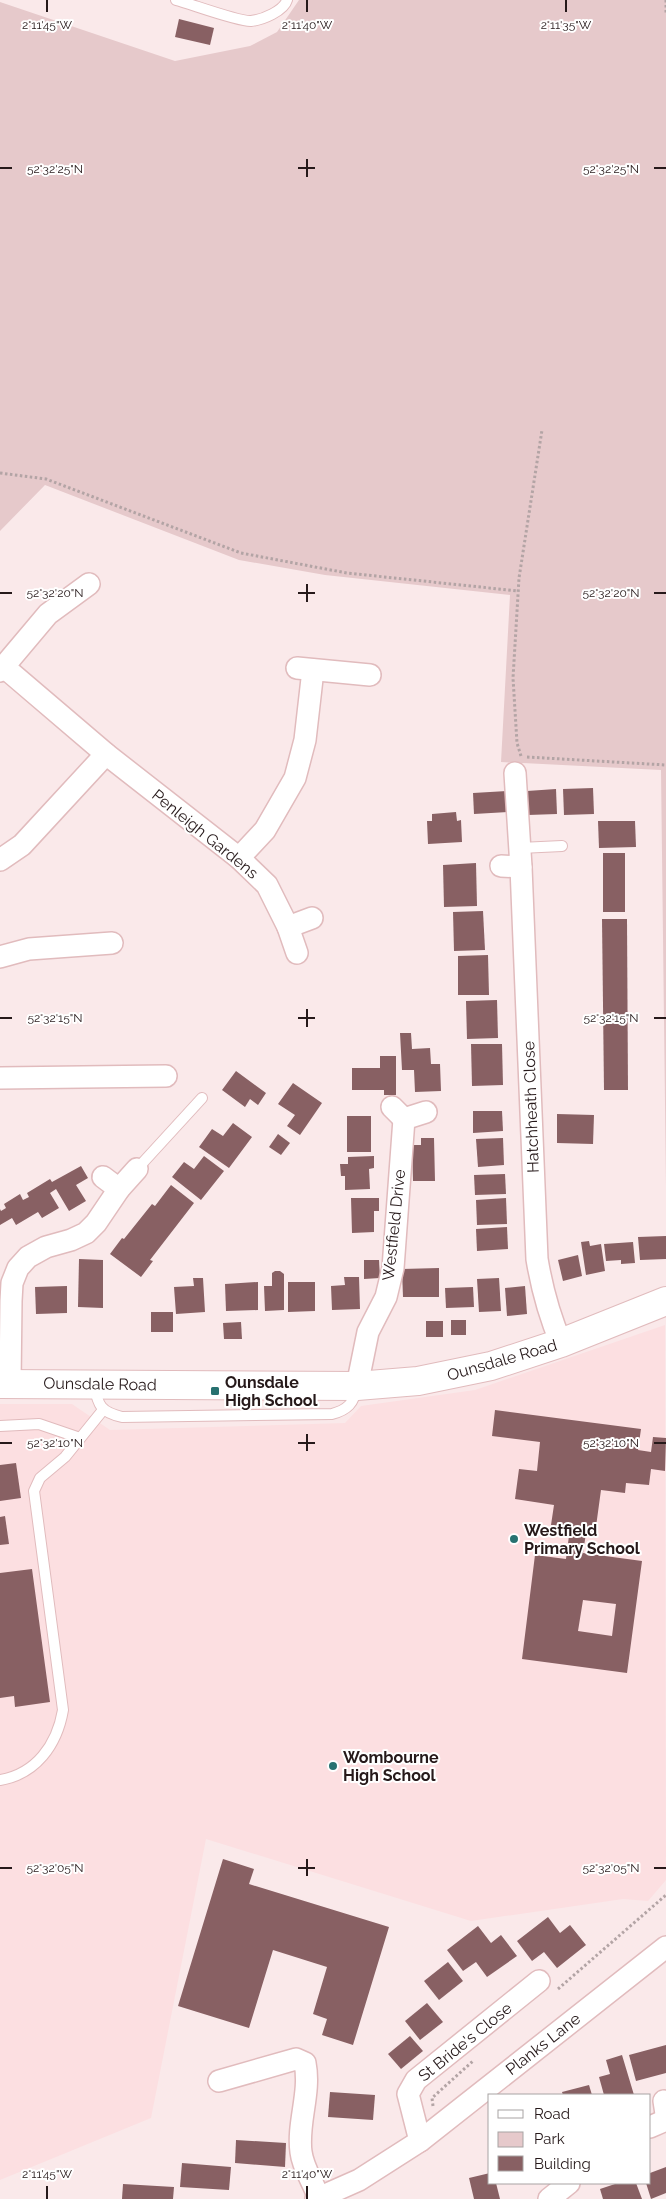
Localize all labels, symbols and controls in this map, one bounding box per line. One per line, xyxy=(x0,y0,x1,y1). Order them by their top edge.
text: 2°11'45"W xyxy=(22,18,72,32)
text: 2°11'40"W xyxy=(282,18,333,32)
text: 2°11'35"W xyxy=(541,18,592,32)
text: 52°32'25"N xyxy=(27,162,83,176)
text: 52°32'25"N xyxy=(583,162,639,176)
text: 52°32'20"N xyxy=(27,586,83,600)
text: 52°32'20"N xyxy=(583,586,639,600)
street label: Penleigh Gardens xyxy=(148,785,262,883)
text: 52°32'15"N xyxy=(27,1011,83,1025)
text: 52°32'15"N xyxy=(583,1011,639,1025)
street label: Hatchheath Close xyxy=(519,1041,543,1173)
street label: Westfield Drive xyxy=(379,1168,409,1282)
street label: Ounsdale Road xyxy=(445,1335,559,1385)
place label: Ounsdale High School xyxy=(225,1373,319,1410)
street label: Ounsdale Road xyxy=(43,1374,157,1394)
marker: Ounsdale High School xyxy=(209,1385,221,1397)
text: 52°32'10"N xyxy=(27,1436,83,1450)
text: 52°32'10"N xyxy=(583,1436,639,1450)
place label: Westfield Primary School xyxy=(524,1521,641,1558)
marker: Westfield Primary School xyxy=(508,1533,520,1545)
place label: Wombourne High School xyxy=(343,1748,439,1785)
marker: Wombourne High School xyxy=(327,1760,339,1772)
text: 52°32'05"N xyxy=(26,1861,84,1875)
text: 52°32'05"N xyxy=(582,1861,640,1875)
street label: St Bride's Close xyxy=(414,1999,516,2085)
street label: Planks Lane xyxy=(502,2009,584,2079)
legend xyxy=(488,2094,651,2184)
text: Road xyxy=(534,2105,570,2123)
text: Park xyxy=(534,2130,565,2148)
text: Building xyxy=(534,2155,591,2173)
text: 2°11'45"W xyxy=(22,2167,72,2181)
text: 2°11'40"W xyxy=(282,2167,333,2181)

